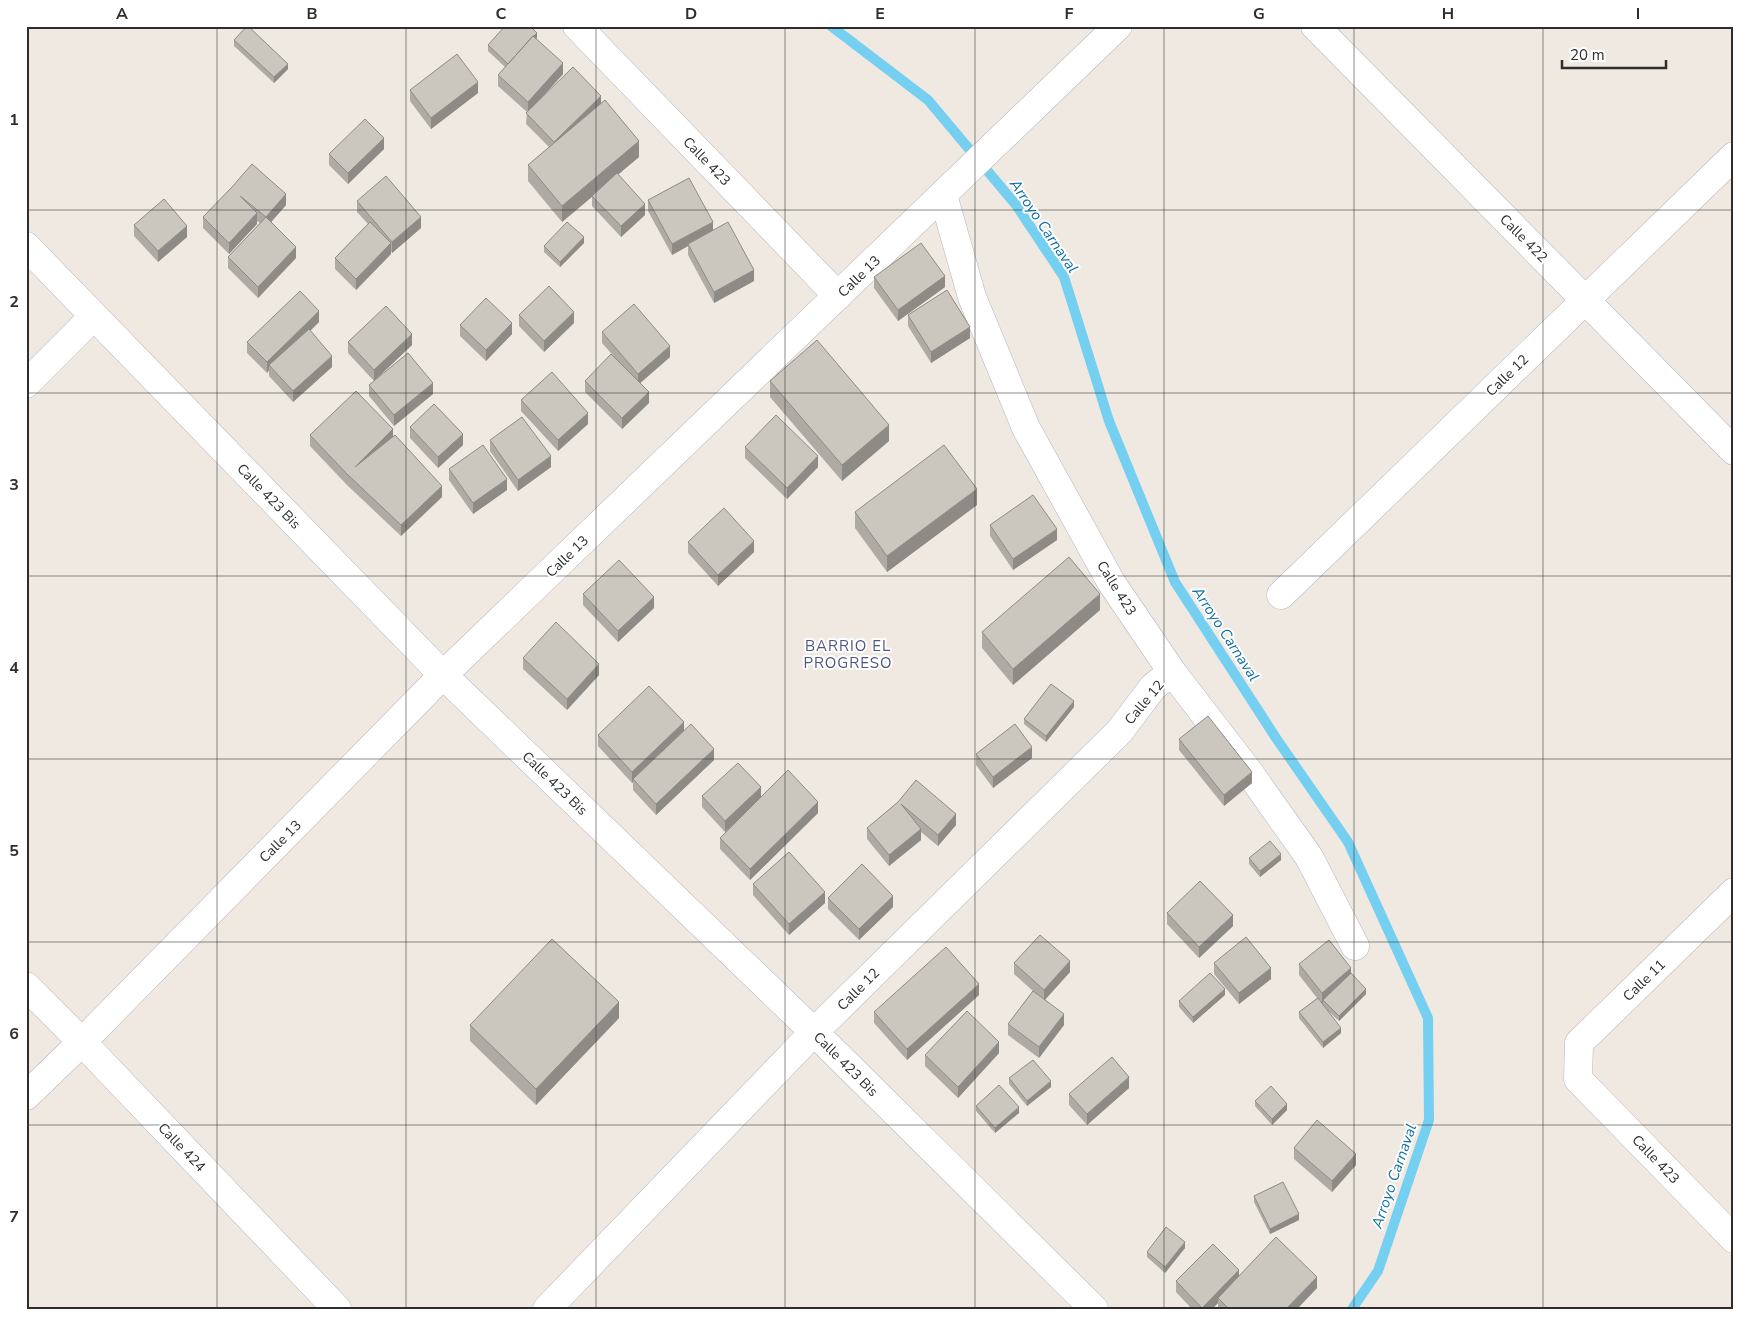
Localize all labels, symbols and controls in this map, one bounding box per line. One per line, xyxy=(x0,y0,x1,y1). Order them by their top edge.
text: A xyxy=(116,3,128,25)
text: B xyxy=(306,3,318,25)
text: C xyxy=(496,3,507,25)
text: D xyxy=(685,3,697,25)
text: E xyxy=(875,3,885,25)
text: F xyxy=(1065,3,1074,25)
text: G xyxy=(1253,3,1265,25)
text: H xyxy=(1442,3,1454,25)
text: I xyxy=(1636,3,1640,25)
scale bar xyxy=(1562,38,1666,70)
text: 20 m xyxy=(1570,45,1605,65)
text: 1 xyxy=(9,109,19,131)
street label: Calle 423 xyxy=(679,133,735,190)
water label: Arroyo Carnaval xyxy=(1005,174,1083,277)
street label: Calle 422 xyxy=(1495,210,1552,267)
street label: Calle 13 xyxy=(834,251,885,301)
text: 2 xyxy=(9,291,19,313)
street label: Calle 12 xyxy=(1482,350,1533,400)
street label: Calle 423 Bis xyxy=(233,459,305,533)
text: 3 xyxy=(9,474,19,496)
street label: Calle 13 xyxy=(542,531,593,581)
street label: Calle 423 xyxy=(1092,557,1141,619)
water label: Arroyo Carnaval xyxy=(1187,582,1264,685)
district label: BARRIO EL PROGRESO xyxy=(803,636,893,673)
text: 4 xyxy=(9,657,19,679)
street label: Calle 12 xyxy=(1120,676,1169,729)
street label: Calle 423 Bis xyxy=(518,747,592,820)
street label: Calle 13 xyxy=(255,816,306,867)
text: 5 xyxy=(9,840,19,862)
street label: Calle 11 xyxy=(1619,955,1670,1005)
street label: Calle 12 xyxy=(833,964,884,1015)
text: 6 xyxy=(9,1023,19,1045)
street label: Calle 423 Bis xyxy=(809,1028,882,1101)
street label: Calle 424 xyxy=(154,1119,210,1176)
water label: Arroyo Carnaval xyxy=(1366,1121,1421,1232)
street label: Calle 423 xyxy=(1628,1131,1684,1188)
text: 7 xyxy=(9,1206,19,1228)

